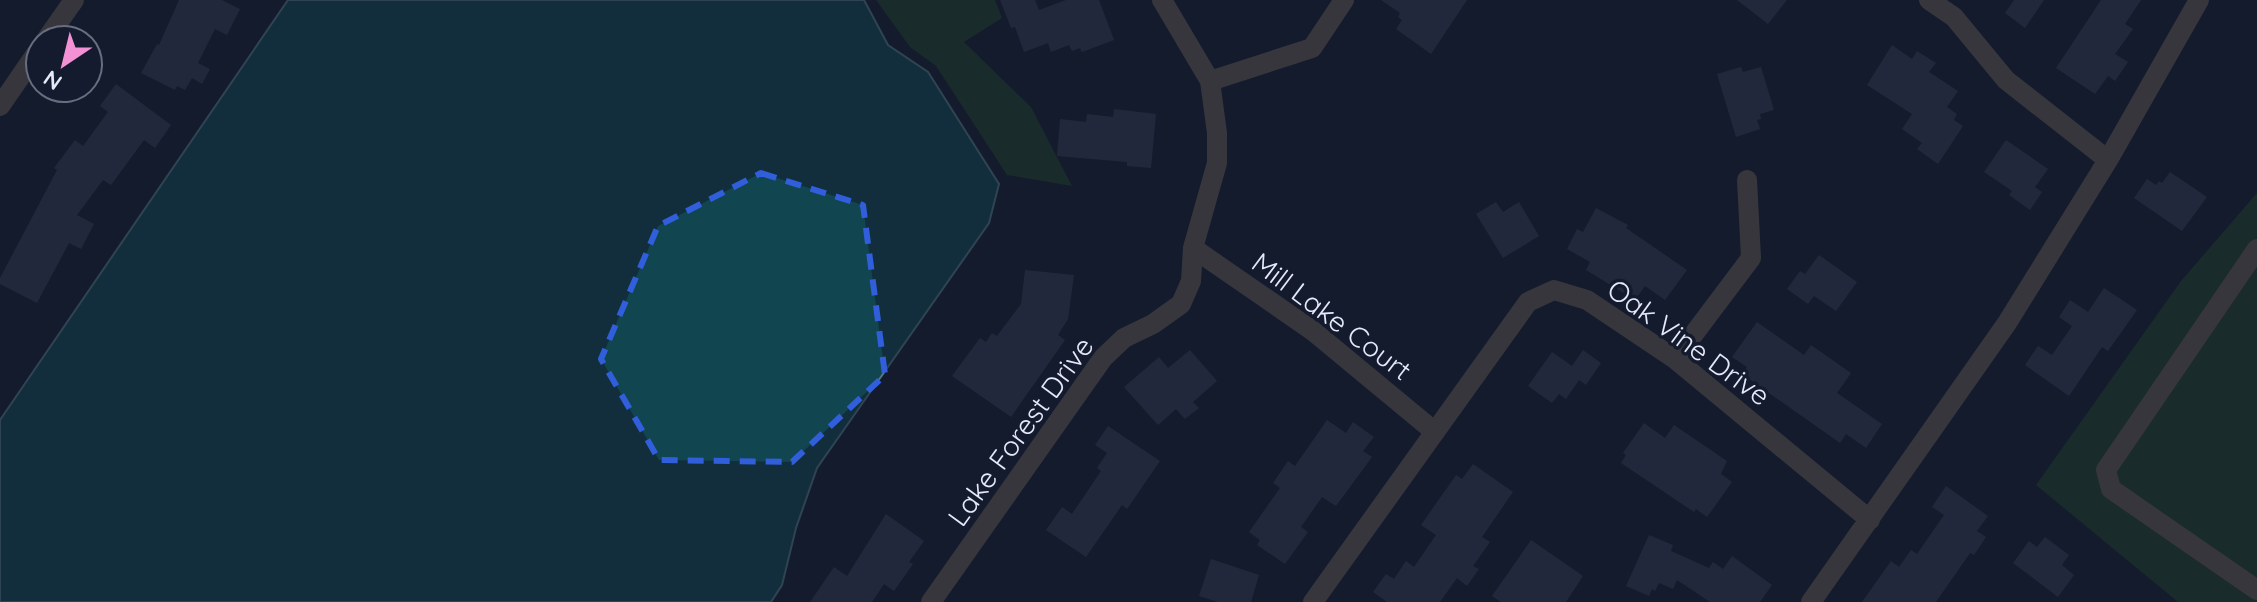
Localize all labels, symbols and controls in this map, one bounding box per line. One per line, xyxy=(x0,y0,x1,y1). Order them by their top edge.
north arrow xyxy=(24,24,104,104)
text: N xyxy=(38,64,67,96)
street label: Mill Lake Court xyxy=(1245,245,1419,387)
street label: Oak Vine Drive xyxy=(1601,271,1777,413)
street label: Lake Forest Drive xyxy=(940,329,1100,533)

